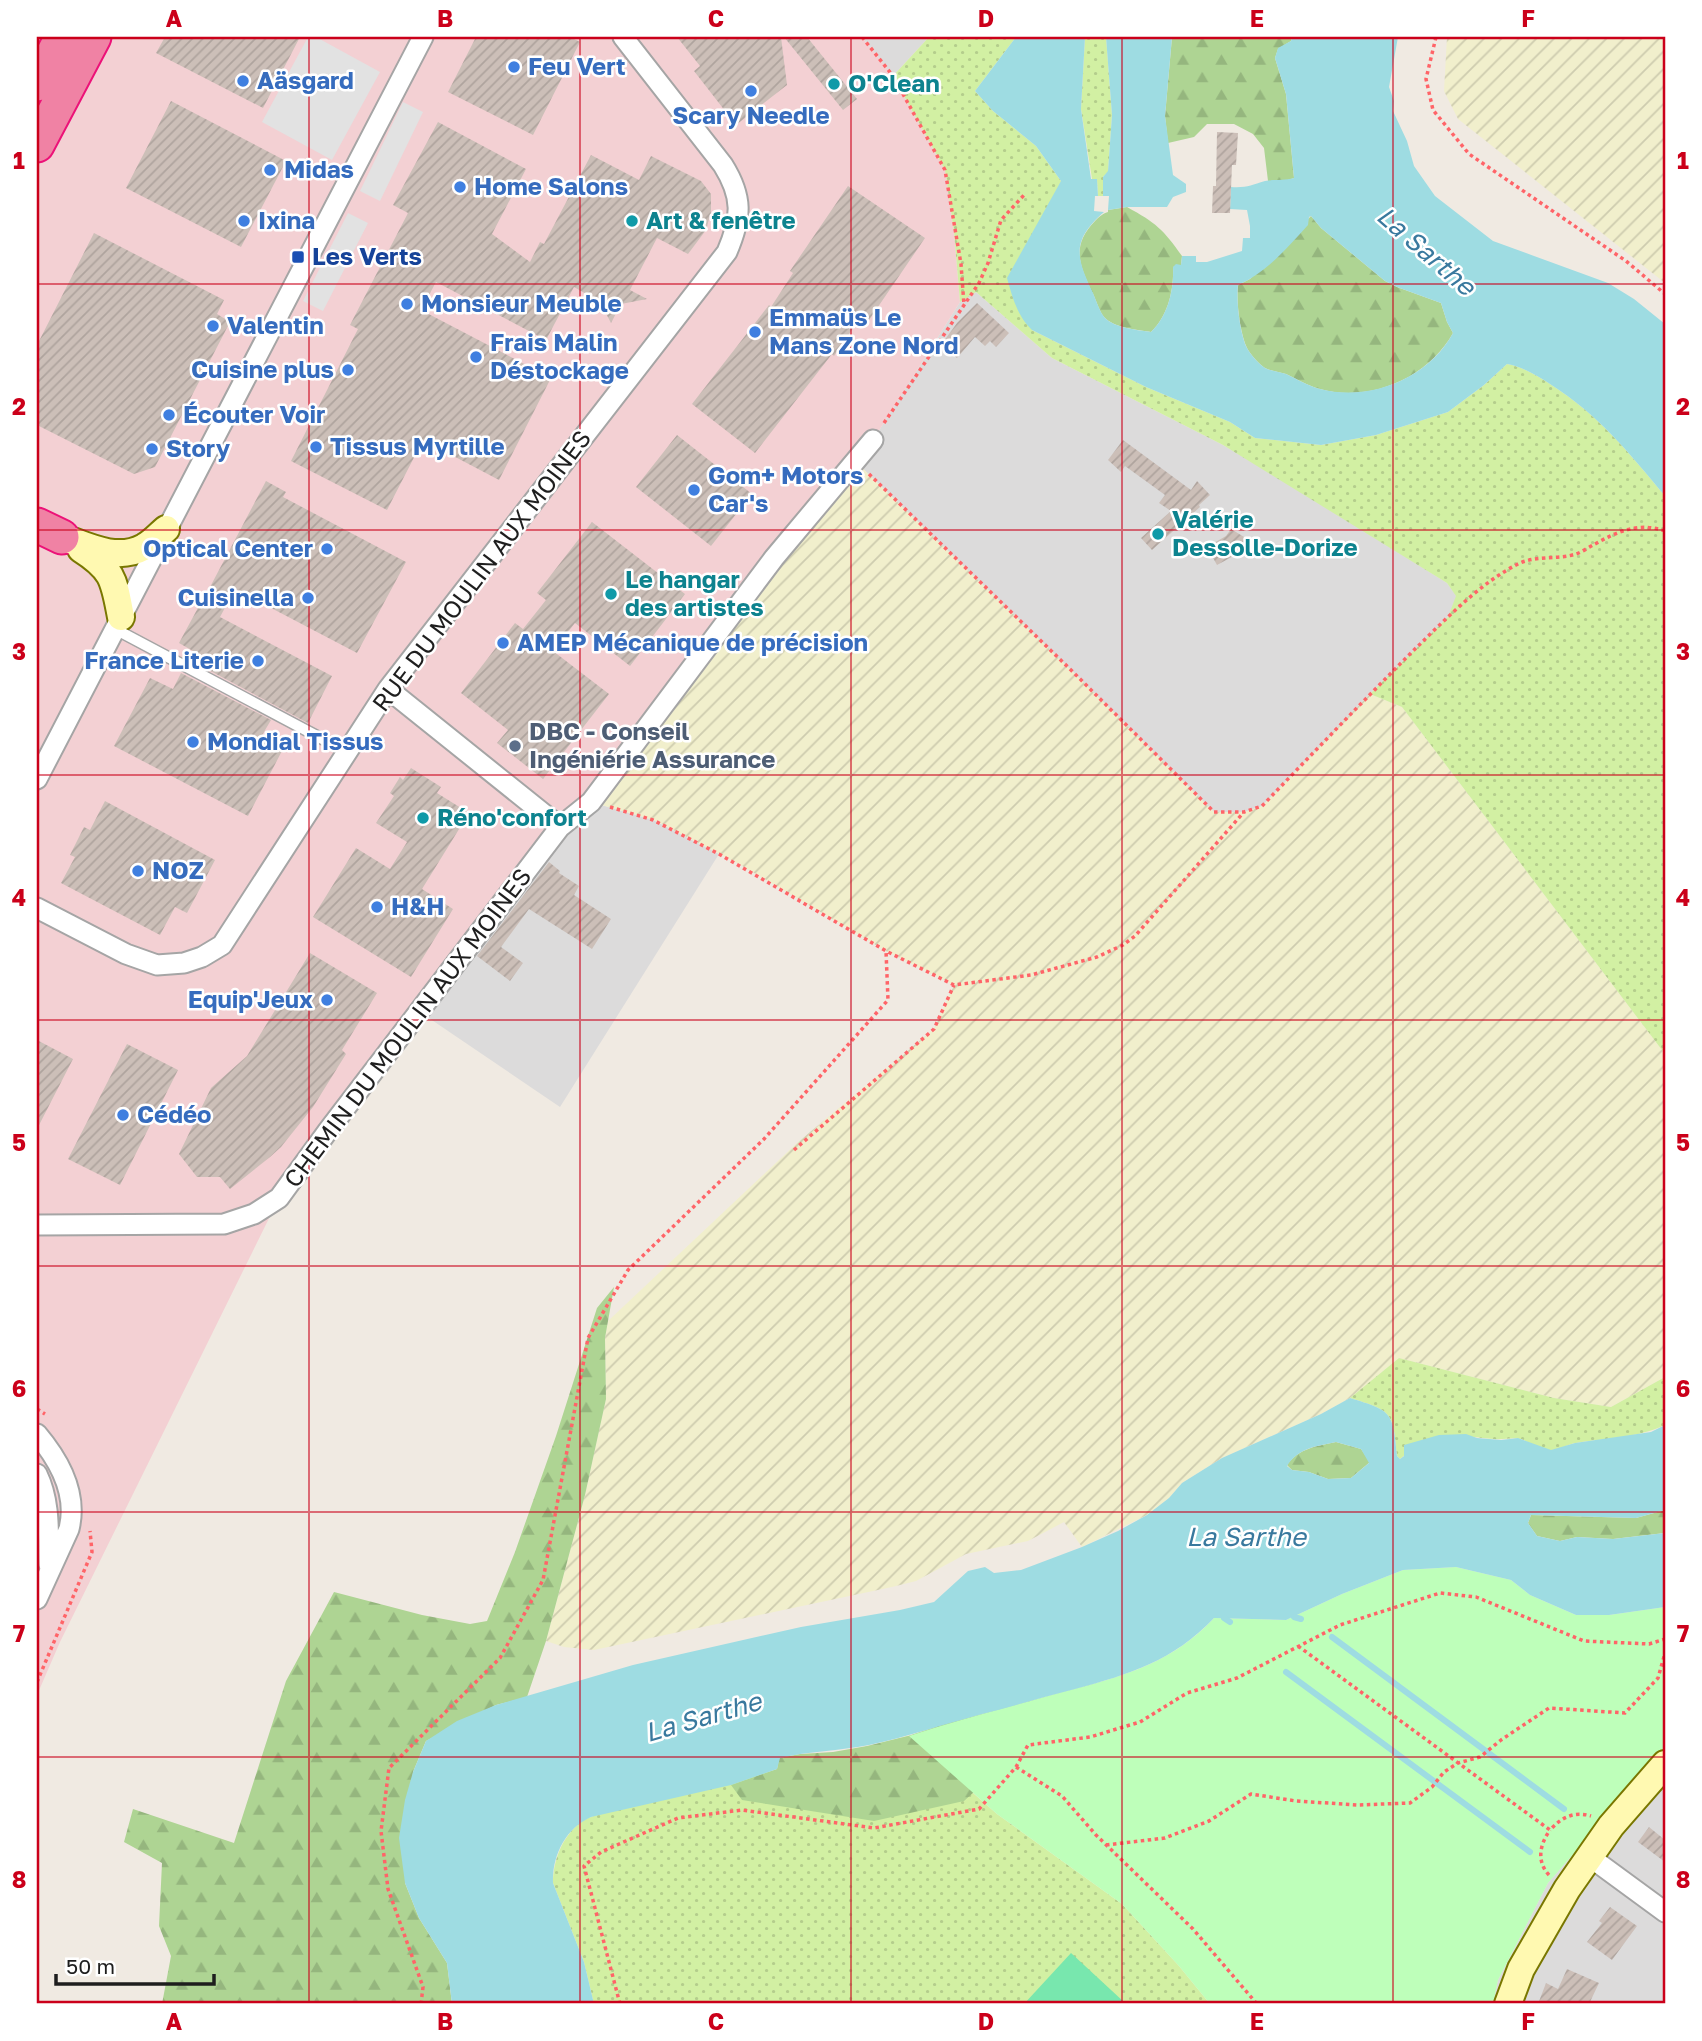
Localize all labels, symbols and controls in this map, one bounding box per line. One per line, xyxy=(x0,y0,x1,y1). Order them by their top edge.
text: A xyxy=(166,4,183,32)
text: B xyxy=(437,4,453,32)
text: C xyxy=(708,4,724,32)
text: D xyxy=(978,4,994,32)
text: E xyxy=(1250,4,1264,32)
text: F xyxy=(1521,4,1535,32)
place label: Feu Vert xyxy=(528,51,626,80)
marker: Feu Vert xyxy=(506,59,522,75)
place label: Aäsgard xyxy=(257,65,354,94)
place label: O'Clean xyxy=(848,68,940,97)
marker: Aäsgard xyxy=(235,73,251,89)
marker: O'Clean xyxy=(826,76,842,92)
marker: Scary Needle xyxy=(743,83,759,99)
place label: Scary Needle xyxy=(672,100,830,129)
text: 1 xyxy=(13,146,25,174)
text: 1 xyxy=(1677,146,1689,174)
place label: Midas xyxy=(284,154,354,183)
marker: Midas xyxy=(262,162,278,178)
place label: Home Salons xyxy=(474,171,628,200)
marker: Home Salons xyxy=(452,179,468,195)
water label: La Sarthe xyxy=(1371,200,1483,303)
place label: Ixina xyxy=(258,205,315,234)
place label: Art & fenêtre xyxy=(646,205,796,234)
marker: Ixina xyxy=(236,213,252,229)
marker: Art & fenêtre xyxy=(624,213,640,229)
place label: Les Verts xyxy=(312,241,422,270)
marker: Les Verts xyxy=(290,249,306,265)
place label: Monsieur Meuble xyxy=(421,288,622,317)
marker: Monsieur Meuble xyxy=(399,296,415,312)
place label: Emmaüs Le Mans Zone Nord xyxy=(769,302,959,359)
place label: Valentin xyxy=(227,310,324,339)
marker: Valentin xyxy=(205,318,221,334)
marker: Emmaüs Le Mans Zone Nord xyxy=(747,324,763,340)
place label: Frais Malin Déstockage xyxy=(490,327,629,384)
marker: Frais Malin Déstockage xyxy=(468,349,484,365)
place label: Cuisine plus xyxy=(191,354,334,383)
marker: Cuisine plus xyxy=(340,362,356,378)
text: 2 xyxy=(12,392,26,420)
text: 2 xyxy=(1676,392,1690,420)
place label: Écouter Voir xyxy=(183,399,325,428)
marker: Écouter Voir xyxy=(161,407,177,423)
street label: RUE DU MOULIN AUX MOINES xyxy=(365,424,596,717)
place label: Tissus Myrtille xyxy=(330,431,505,460)
place label: Story xyxy=(166,433,231,462)
marker: Tissus Myrtille xyxy=(308,439,324,455)
marker: Story xyxy=(144,441,160,457)
place label: Gom+ Motors Car's xyxy=(708,460,863,517)
marker: Gom+ Motors Car's xyxy=(686,482,702,498)
place label: Valérie Dessolle-Dorize xyxy=(1172,504,1358,561)
marker: Valérie Dessolle-Dorize xyxy=(1150,526,1166,542)
place label: Optical Center xyxy=(143,533,313,562)
marker: Optical Center xyxy=(319,541,335,557)
place label: Le hangar des artistes xyxy=(625,564,764,621)
place label: Cuisinella xyxy=(177,582,294,611)
marker: Le hangar des artistes xyxy=(603,586,619,602)
marker: Cuisinella xyxy=(300,590,316,606)
place label: AMEP Mécanique de précision xyxy=(517,627,868,656)
marker: AMEP Mécanique de précision xyxy=(495,635,511,651)
text: 3 xyxy=(12,637,26,665)
text: 3 xyxy=(1676,637,1690,665)
place label: France Literie xyxy=(84,645,244,674)
marker: France Literie xyxy=(250,653,266,669)
place label: DBC - Conseil Ingéniérie Assurance xyxy=(529,716,775,773)
place label: Mondial Tissus xyxy=(207,726,383,755)
marker: Mondial Tissus xyxy=(185,734,201,750)
marker: DBC - Conseil Ingéniérie Assurance xyxy=(507,738,523,754)
place label: Réno'confort xyxy=(437,802,587,831)
marker: Réno'confort xyxy=(415,810,431,826)
place label: NOZ xyxy=(152,855,204,884)
street label: CHEMIN DU MOULIN AUX MOINES xyxy=(277,862,536,1192)
marker: NOZ xyxy=(130,863,146,879)
text: 4 xyxy=(12,883,26,911)
text: 4 xyxy=(1676,883,1690,911)
place label: H&H xyxy=(391,891,445,920)
marker: H&H xyxy=(369,899,385,915)
place label: Equip'Jeux xyxy=(188,984,313,1013)
marker: Equip'Jeux xyxy=(319,992,335,1008)
place label: Cédéo xyxy=(137,1099,212,1128)
marker: Cédéo xyxy=(115,1107,131,1123)
text: 5 xyxy=(12,1128,26,1156)
text: 5 xyxy=(1676,1128,1690,1156)
text: 6 xyxy=(12,1374,26,1402)
text: 6 xyxy=(1676,1374,1690,1402)
water label: La Sarthe xyxy=(1186,1521,1308,1552)
text: 7 xyxy=(13,1619,25,1647)
text: 7 xyxy=(1677,1619,1689,1647)
water label: La Sarthe xyxy=(641,1685,767,1748)
text: 8 xyxy=(12,1865,26,1893)
text: 8 xyxy=(1676,1865,1690,1893)
scale bar xyxy=(56,1943,214,1987)
text: 50 m xyxy=(66,1953,115,1979)
text: A xyxy=(166,2007,183,2035)
text: B xyxy=(437,2007,453,2035)
text: C xyxy=(708,2007,724,2035)
text: D xyxy=(978,2007,994,2035)
text: E xyxy=(1250,2007,1264,2035)
text: F xyxy=(1521,2007,1535,2035)

